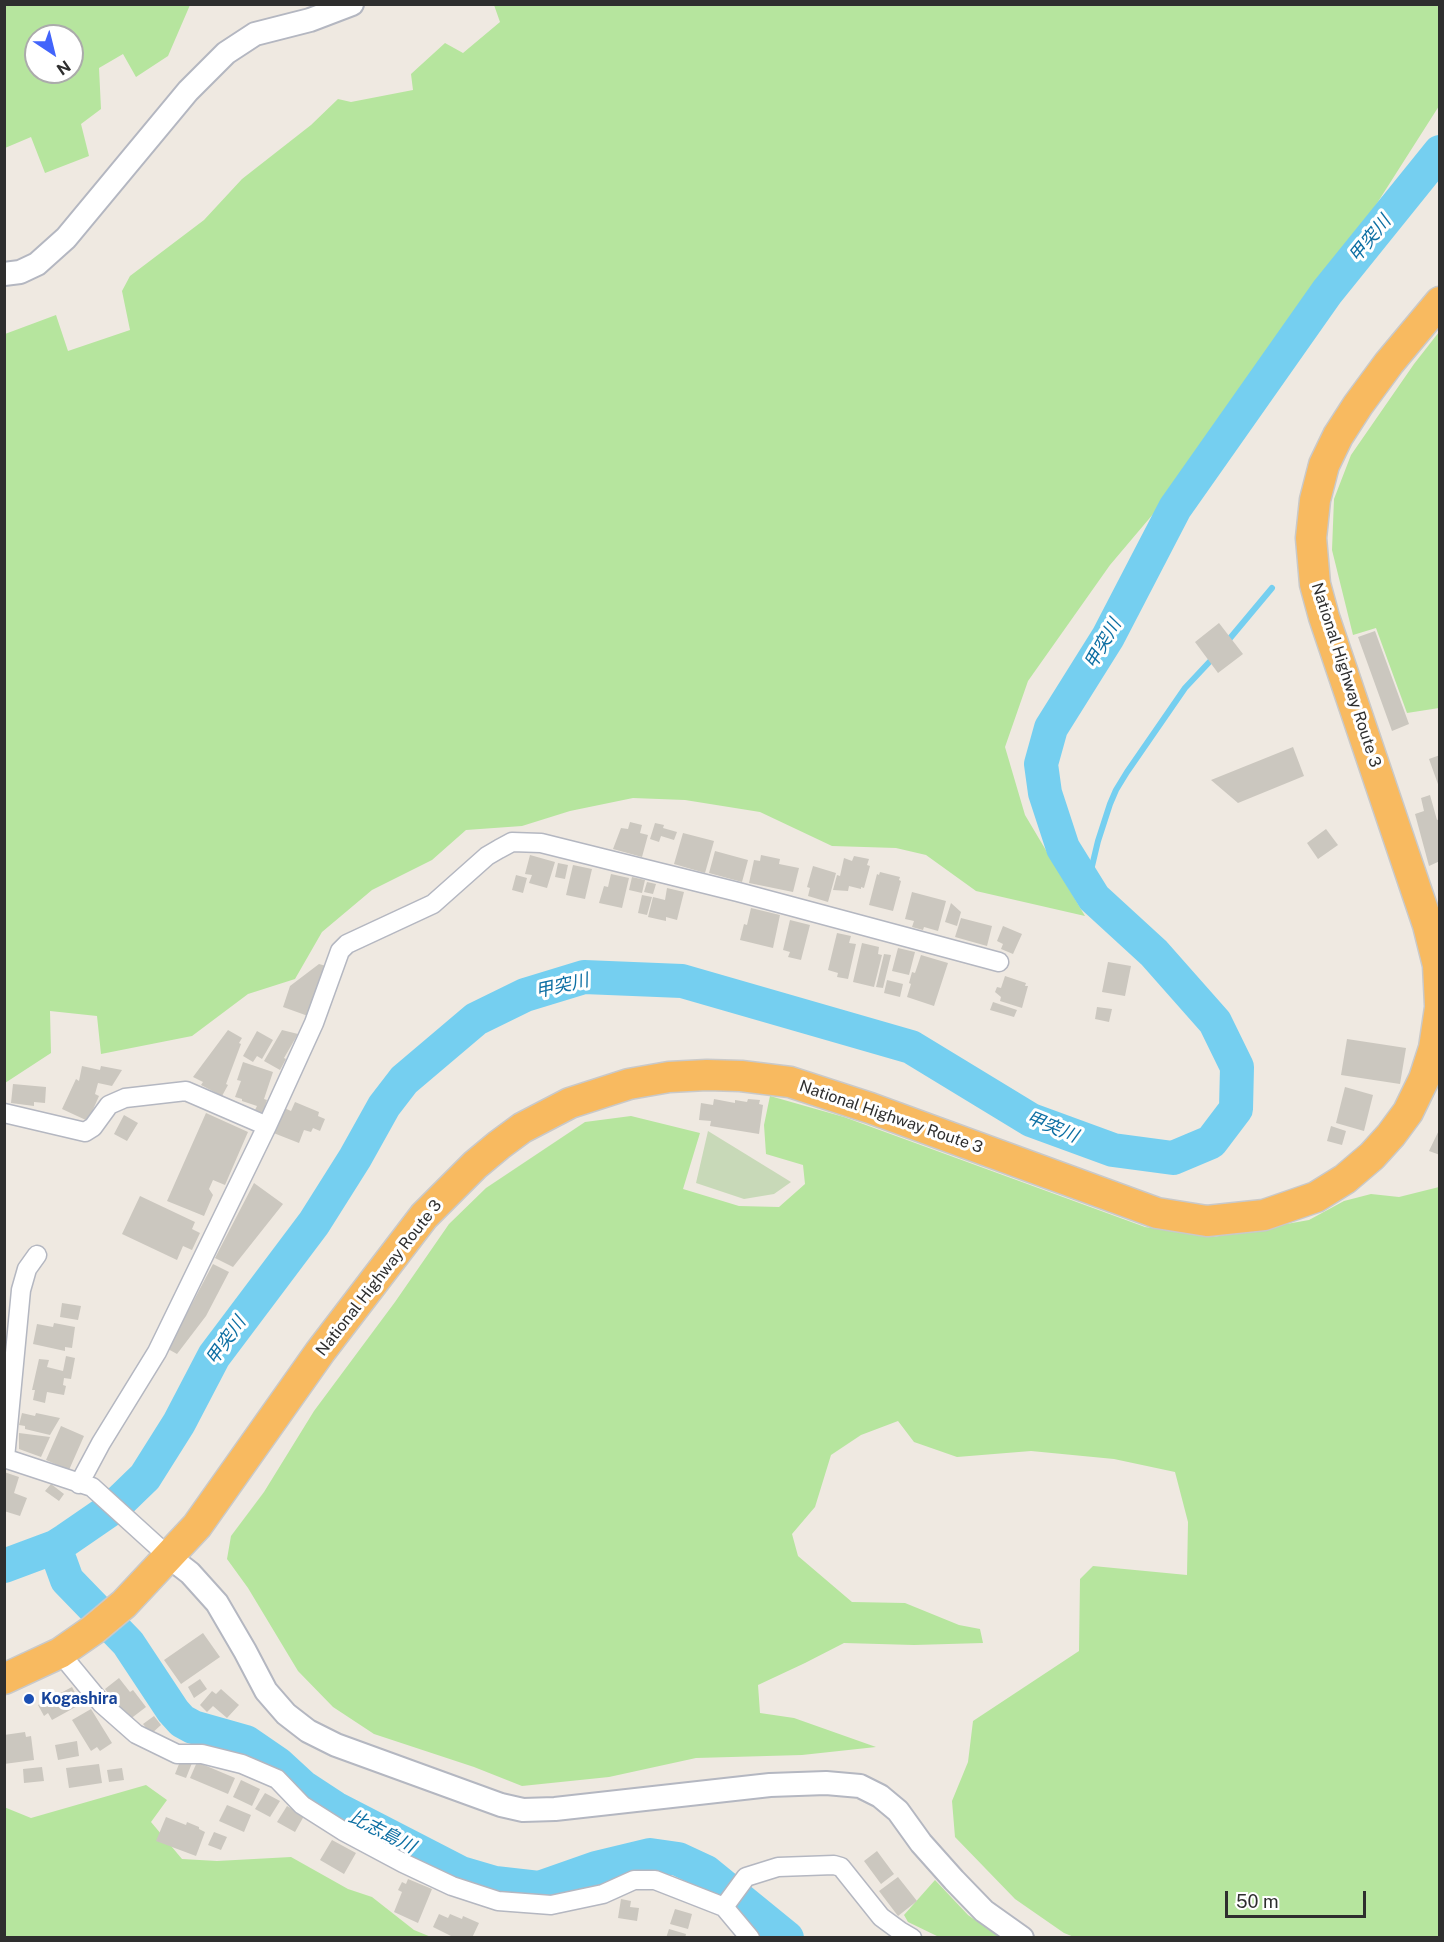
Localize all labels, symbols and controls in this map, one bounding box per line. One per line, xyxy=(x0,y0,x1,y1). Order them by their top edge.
north arrow xyxy=(24,24,84,84)
text: N xyxy=(53,56,74,79)
water label: 甲突川 xyxy=(1345,211,1395,267)
street label: National Highway Route 3 xyxy=(1307,580,1385,770)
water label: 甲突川 xyxy=(1080,615,1126,673)
water label: 甲突川 xyxy=(533,969,591,1003)
street label: National Highway Route 3 xyxy=(797,1077,985,1157)
water label: 甲突川 xyxy=(1023,1107,1081,1147)
street label: National Highway Route 3 xyxy=(312,1196,446,1360)
water label: 甲突川 xyxy=(202,1313,250,1369)
place label: Kogashira xyxy=(41,1689,118,1709)
marker: Kogashira xyxy=(22,1692,36,1706)
water label: 比志島川 xyxy=(345,1806,419,1858)
scale bar xyxy=(1228,1879,1369,1917)
text: 50 m xyxy=(1236,1891,1279,1912)

